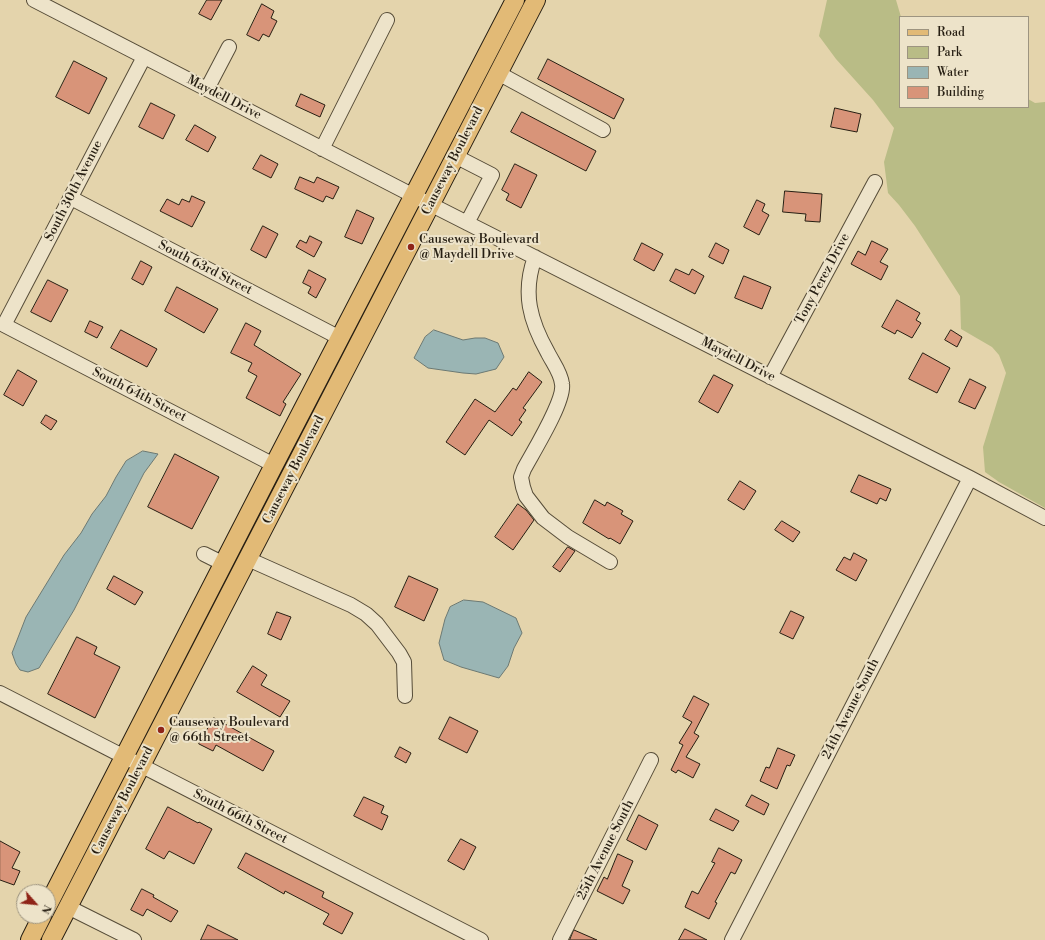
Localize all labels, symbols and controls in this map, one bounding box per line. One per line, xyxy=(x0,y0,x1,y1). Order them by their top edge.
legend xyxy=(899,16,1029,108)
text: Road xyxy=(937,25,965,40)
text: Park xyxy=(937,45,962,60)
text: Water xyxy=(937,65,969,80)
street label: Maydell Drive xyxy=(184,73,264,123)
text: Building xyxy=(937,85,984,100)
street label: Causeway Boulevard xyxy=(419,104,487,218)
street label: South 30th Avenue xyxy=(42,138,106,244)
street label: Tony Perez Drive xyxy=(792,231,854,327)
place label: Causeway Boulevard @ Maydell Drive xyxy=(419,232,539,263)
street label: South 63rd Street xyxy=(155,238,255,298)
marker: Causeway Boulevard @ Maydell Drive xyxy=(406,242,416,252)
street label: Maydell Drive xyxy=(698,335,778,385)
street label: South 64th Street xyxy=(89,365,189,425)
street label: Causeway Boulevard xyxy=(260,413,328,527)
street label: 24th Avenue South xyxy=(819,656,883,762)
place label: Causeway Boulevard @ 66th Street xyxy=(169,715,289,746)
marker: Causeway Boulevard @ 66th Street xyxy=(156,725,166,735)
street label: Causeway Boulevard xyxy=(89,744,157,858)
street label: South 66th Street xyxy=(190,787,290,847)
street label: 25th Avenue South xyxy=(574,797,638,903)
north arrow xyxy=(16,884,56,924)
text: N xyxy=(38,902,54,916)

